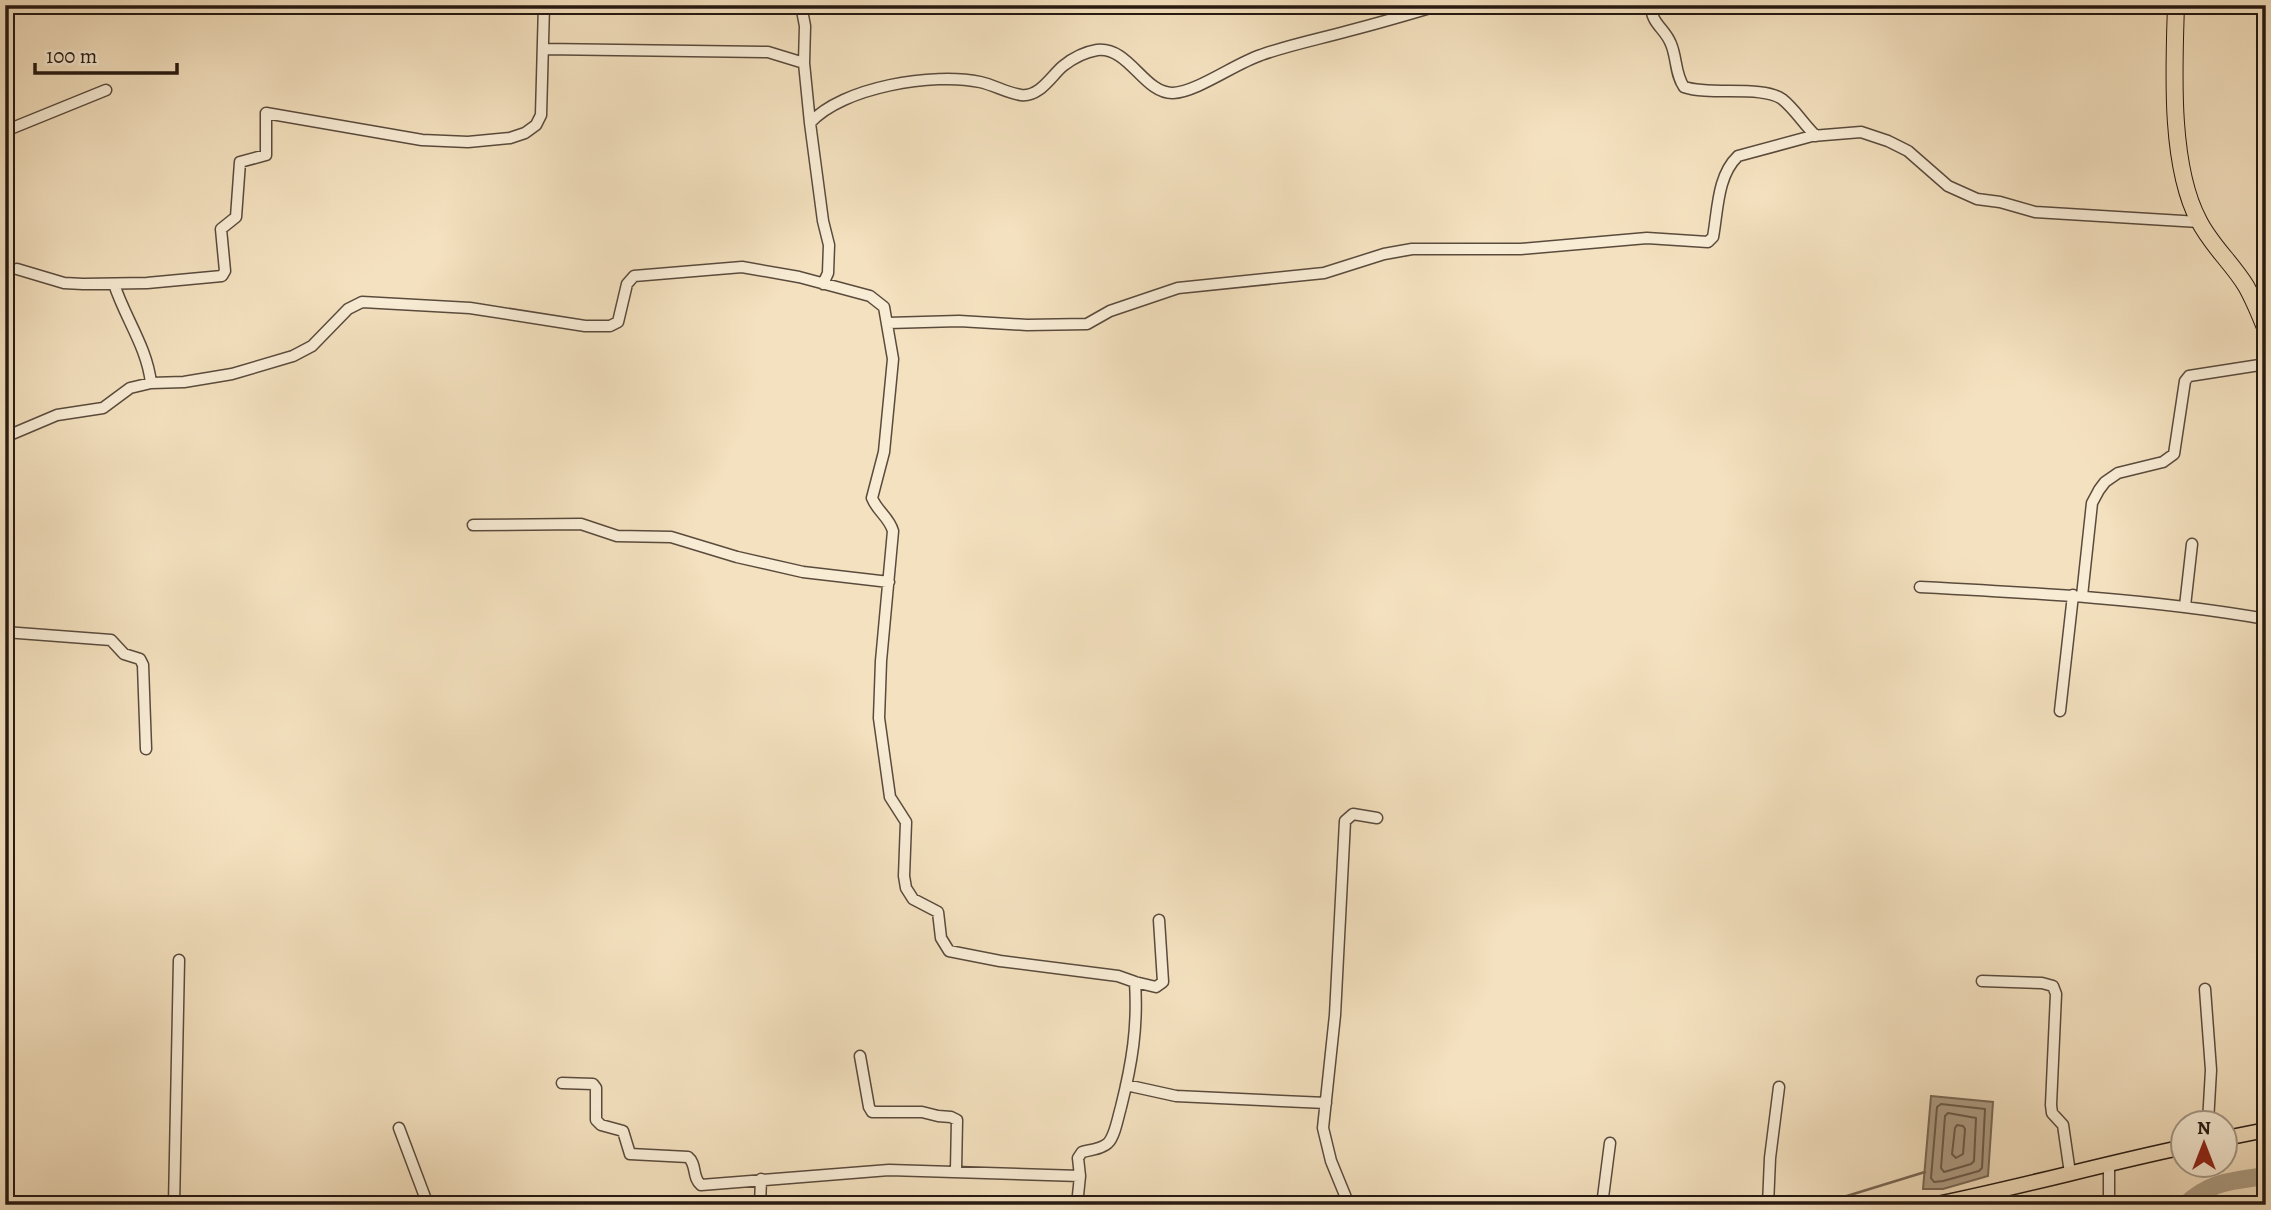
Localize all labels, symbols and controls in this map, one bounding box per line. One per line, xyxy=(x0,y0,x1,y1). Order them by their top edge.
scale bar xyxy=(35,32,177,76)
text: 100 m xyxy=(46,42,97,70)
north arrow xyxy=(2170,1108,2240,1178)
text: N xyxy=(2197,1115,2211,1141)

